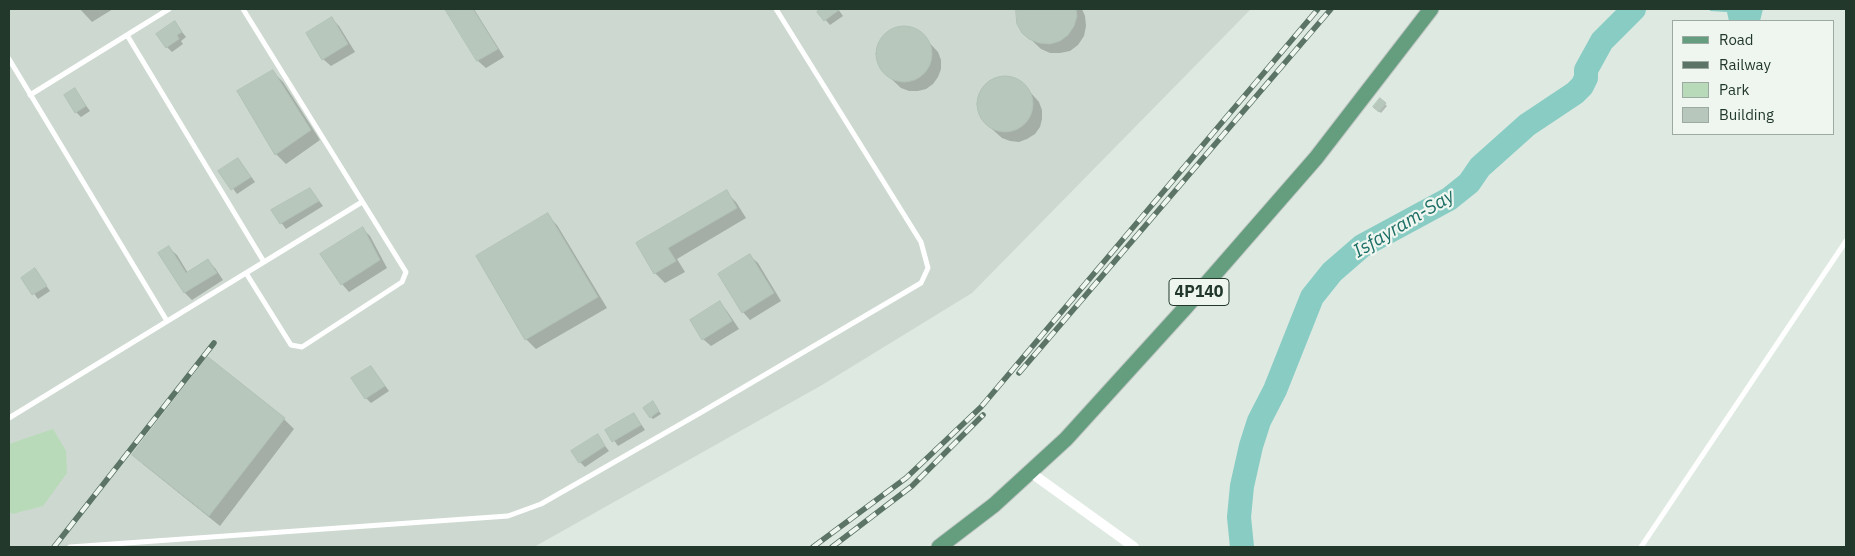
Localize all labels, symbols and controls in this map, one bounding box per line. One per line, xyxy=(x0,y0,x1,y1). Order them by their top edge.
legend xyxy=(1672,20,1835,135)
text: Road xyxy=(1719,30,1754,49)
text: Railway xyxy=(1719,55,1771,74)
text: Park xyxy=(1719,80,1749,99)
text: Building xyxy=(1719,105,1774,124)
water label: Isfayram-Say xyxy=(1349,185,1459,263)
road number: 4P140 xyxy=(1169,278,1229,306)

